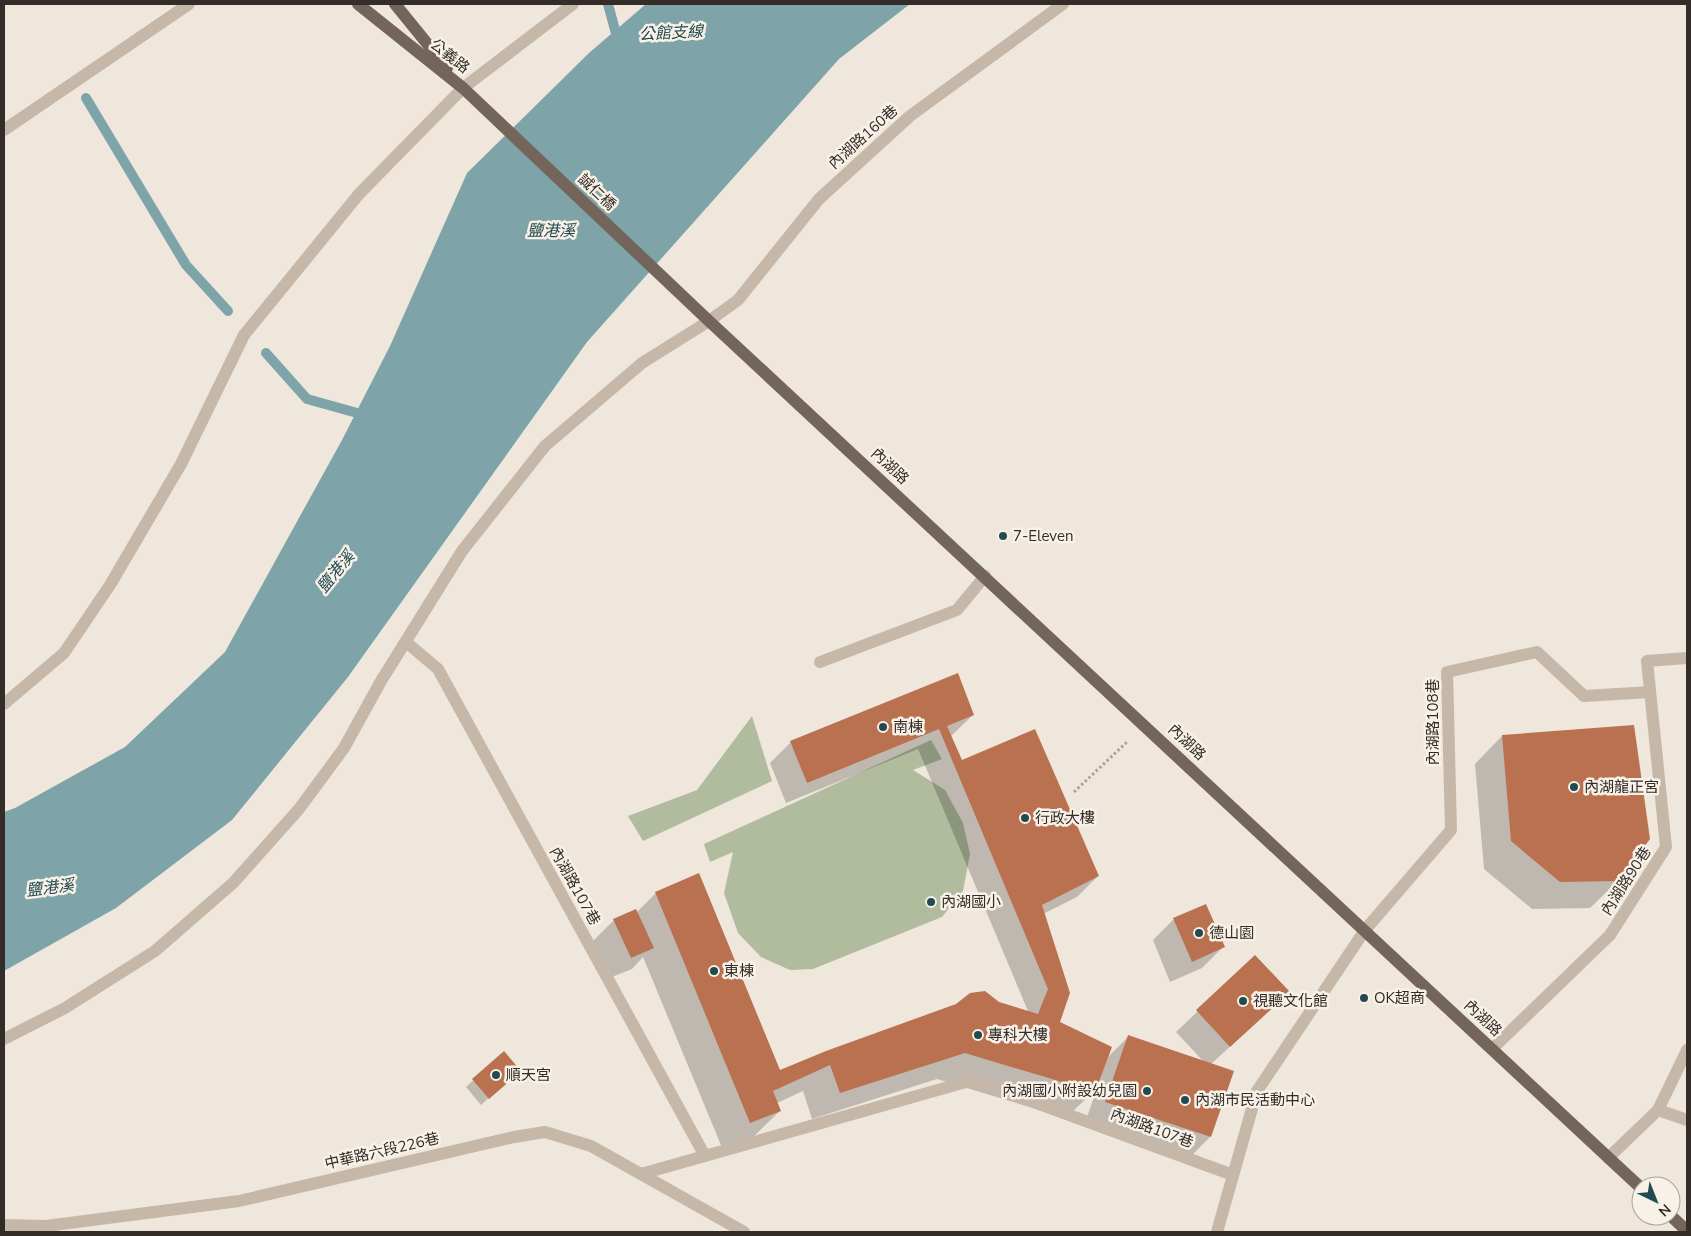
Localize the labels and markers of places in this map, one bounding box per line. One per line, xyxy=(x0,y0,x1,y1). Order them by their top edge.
place label: 7-Eleven xyxy=(1013,526,1073,546)
marker: 7-Eleven xyxy=(997,530,1009,542)
place label: 南棟 xyxy=(893,717,923,737)
marker: 南棟 xyxy=(877,721,889,733)
place label: 內湖龍正宮 xyxy=(1584,777,1659,797)
marker: 內湖龍正宮 xyxy=(1568,781,1580,793)
place label: 行政大樓 xyxy=(1035,808,1095,828)
marker: 行政大樓 xyxy=(1019,812,1031,824)
place label: 內湖國小 xyxy=(941,892,1001,912)
marker: 內湖國小 xyxy=(925,896,937,908)
place label: 德山園 xyxy=(1209,923,1254,943)
marker: 德山園 xyxy=(1193,927,1205,939)
place label: 東棟 xyxy=(724,961,754,981)
marker: 東棟 xyxy=(708,965,720,977)
place label: OK超商 xyxy=(1374,988,1425,1008)
place label: 視聽文化館 xyxy=(1253,991,1328,1011)
marker: OK超商 xyxy=(1358,992,1370,1004)
marker: 視聽文化館 xyxy=(1237,995,1249,1007)
place label: 專科大樓 xyxy=(988,1025,1048,1045)
marker: 專科大樓 xyxy=(972,1029,984,1041)
place label: 順天宮 xyxy=(506,1065,551,1085)
marker: 順天宮 xyxy=(490,1069,502,1081)
place label: 內湖國小附設幼兒園 xyxy=(1002,1081,1137,1101)
marker: 內湖國小附設幼兒園 xyxy=(1141,1085,1153,1097)
place label: 內湖市民活動中心 xyxy=(1195,1090,1315,1110)
marker: 內湖市民活動中心 xyxy=(1179,1094,1191,1106)

